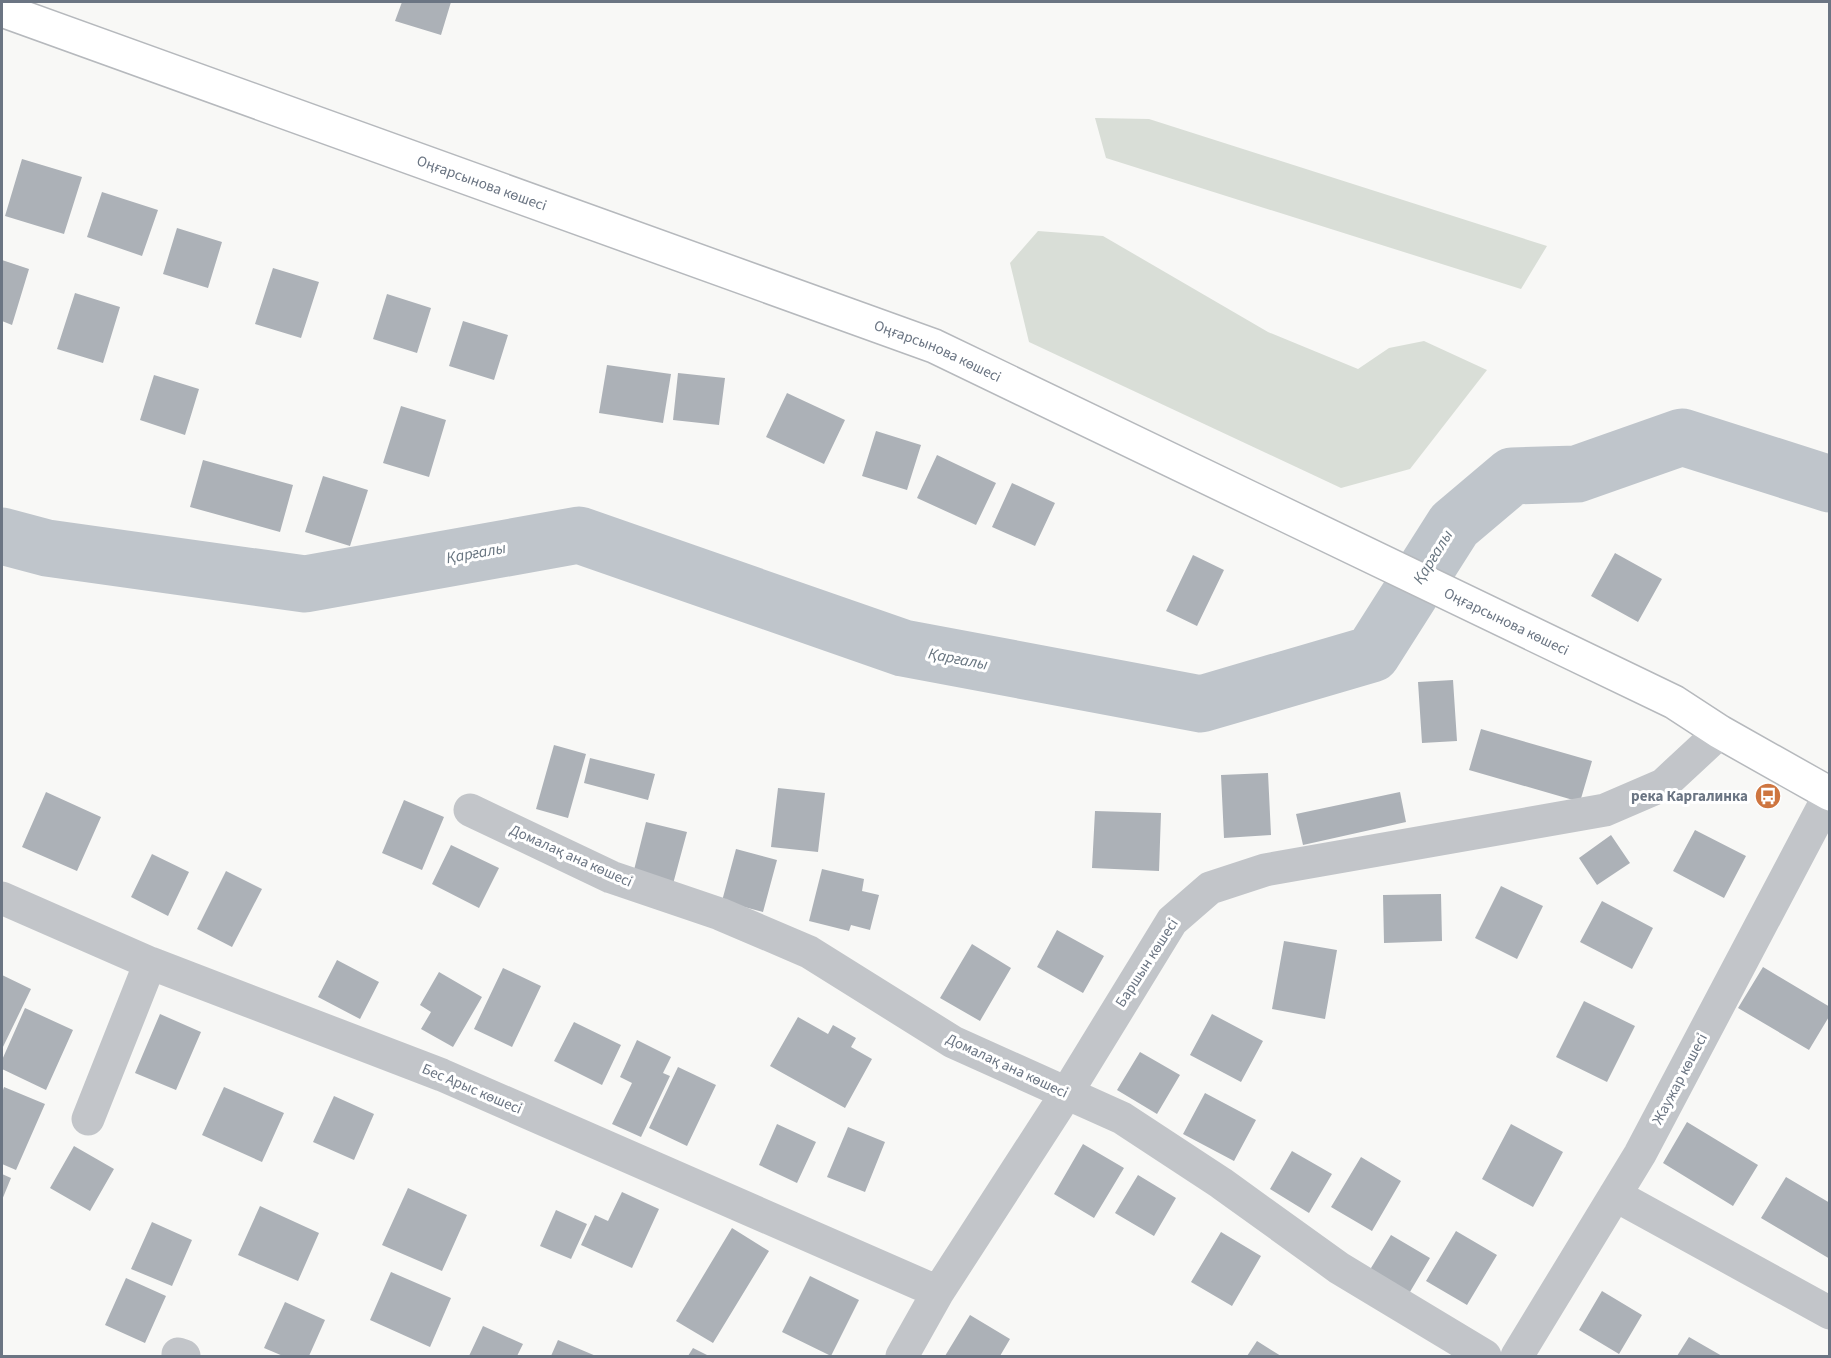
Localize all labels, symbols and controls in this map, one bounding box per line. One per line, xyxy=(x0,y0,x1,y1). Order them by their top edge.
street label: Оңғарсынова көшесі xyxy=(414,150,550,216)
street label: Оңғарсынова көшесі xyxy=(871,315,1005,387)
water label: Қарғалы xyxy=(1408,525,1459,588)
water label: Қарғалы xyxy=(444,537,508,569)
street label: Оңғарсынова көшесі xyxy=(1440,582,1573,661)
water label: Қарғалы xyxy=(926,642,990,676)
bus stop icon: река Каргалинка xyxy=(1753,781,1783,811)
place label: река Каргалинка xyxy=(1631,786,1748,807)
street label: Домалақ ана көшесі xyxy=(506,819,636,893)
street label: Баршын көшесі xyxy=(1110,915,1184,1011)
street label: Домалақ ана көшесі xyxy=(943,1028,1071,1104)
street label: Жаужар көшесі xyxy=(1647,1030,1713,1128)
street label: Бес Арыс көшесі xyxy=(419,1058,525,1120)

